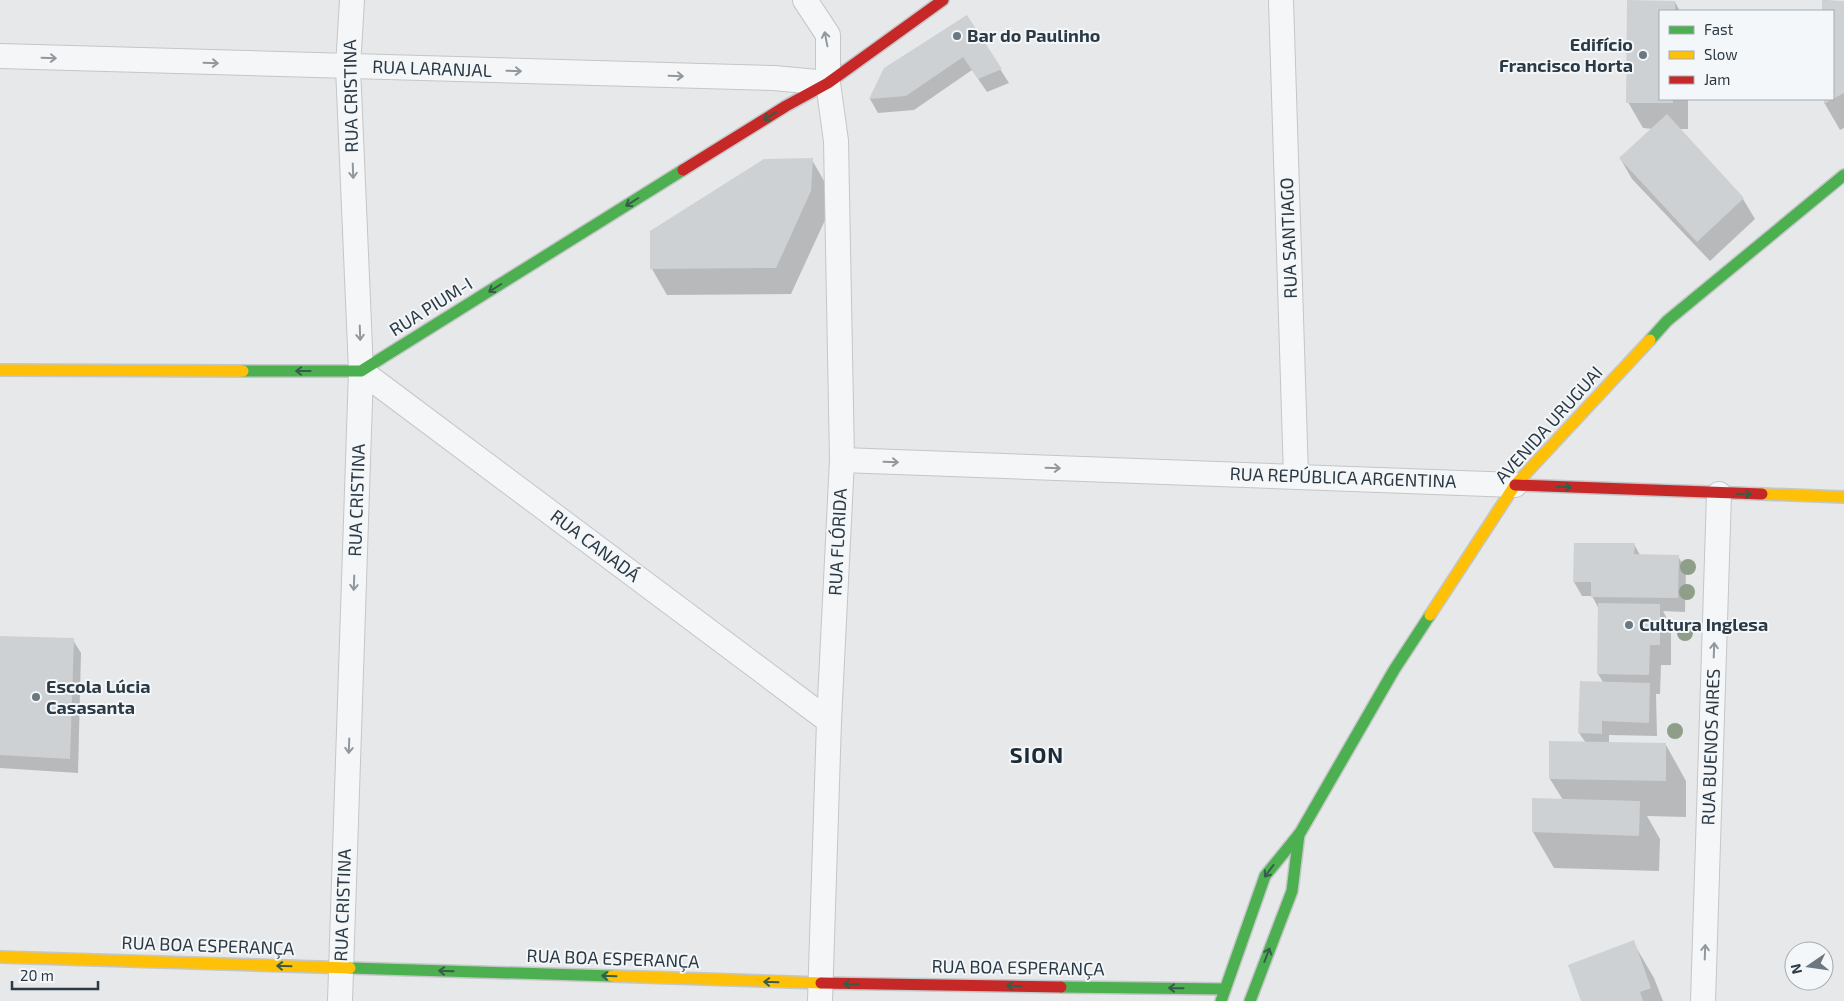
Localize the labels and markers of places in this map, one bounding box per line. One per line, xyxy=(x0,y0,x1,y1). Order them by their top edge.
place label: Bar do Paulinho xyxy=(967,24,1100,46)
marker: Bar do Paulinho xyxy=(951,30,963,42)
place label: Edifício Francisco Horta xyxy=(1499,33,1633,76)
marker: Edifício Francisco Horta xyxy=(1637,49,1649,61)
place label: Cultura Inglesa xyxy=(1639,613,1768,635)
marker: Cultura Inglesa xyxy=(1623,619,1635,631)
place label: Escola Lúcia Casasanta xyxy=(46,675,150,718)
marker: Escola Lúcia Casasanta xyxy=(30,691,42,703)

